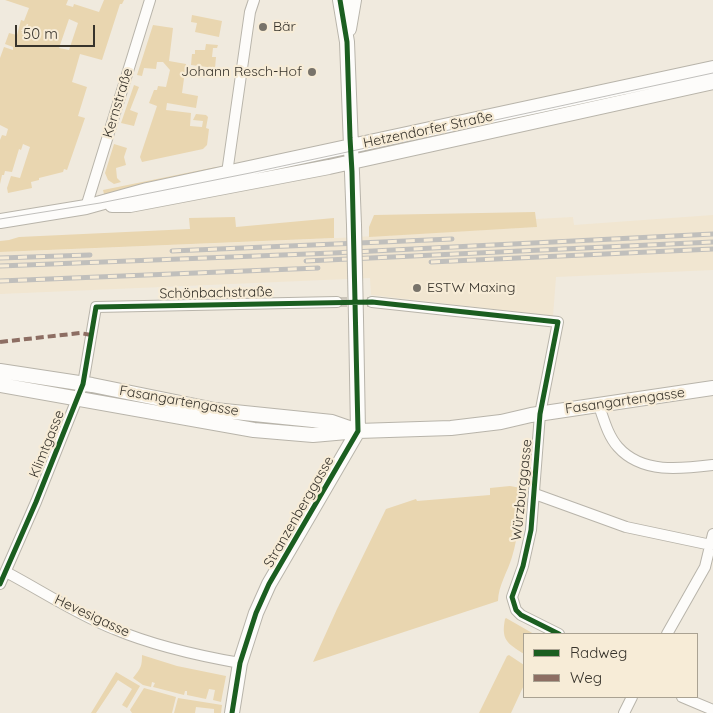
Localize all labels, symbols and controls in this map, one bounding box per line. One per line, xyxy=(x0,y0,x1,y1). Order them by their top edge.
scale bar xyxy=(18,15,98,47)
place label: Bär xyxy=(273,19,296,35)
marker: Bär xyxy=(257,21,269,33)
text: 50 m xyxy=(23,24,58,43)
place label: Johann Resch-Hof xyxy=(181,64,302,80)
street label: Kernstraße xyxy=(99,66,137,140)
marker: Johann Resch-Hof xyxy=(306,66,318,78)
street label: Hetzendorfer Straße xyxy=(362,108,494,152)
place label: ESTW Maxing xyxy=(427,280,515,296)
marker: ESTW Maxing xyxy=(411,282,423,294)
street label: Schönbachstraße xyxy=(159,284,273,302)
street label: Fasangartengasse xyxy=(118,382,240,420)
street label: Fasangartengasse xyxy=(564,384,686,418)
street label: Klimtgasse xyxy=(26,408,68,480)
street label: Würzburggasse xyxy=(508,438,536,542)
street label: Stranzenberggasse xyxy=(260,453,338,571)
street label: Hevesigasse xyxy=(52,591,132,641)
legend xyxy=(523,633,698,698)
text: Radweg xyxy=(570,643,627,662)
text: Weg xyxy=(570,668,602,687)

